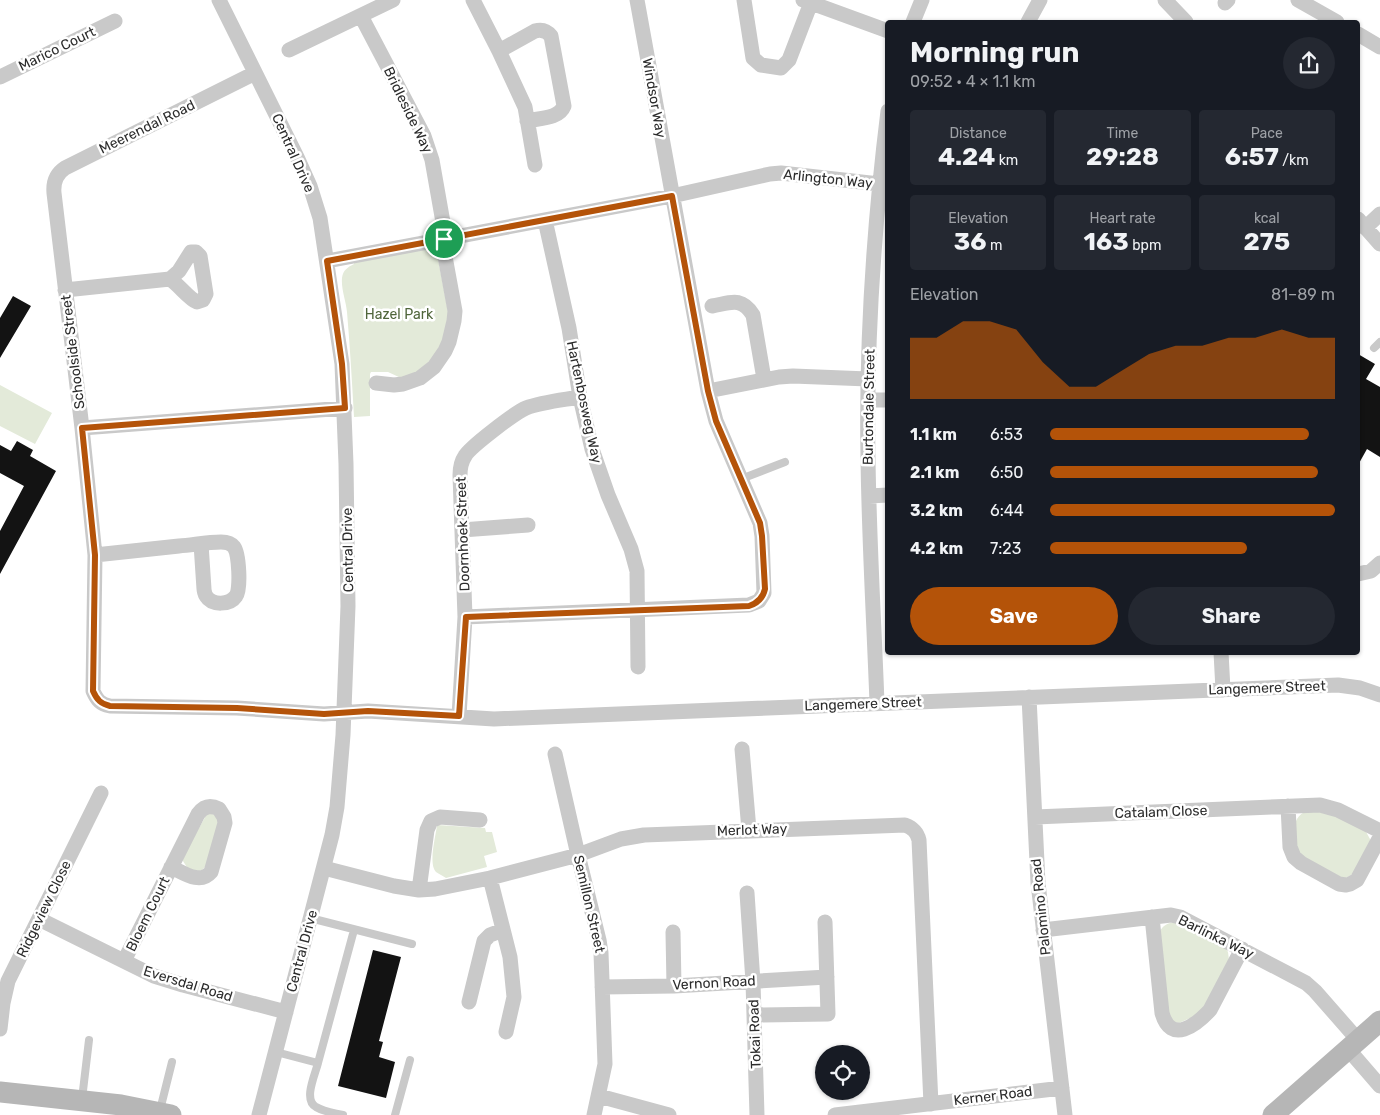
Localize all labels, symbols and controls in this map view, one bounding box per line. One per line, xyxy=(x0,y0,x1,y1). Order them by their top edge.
street label: Marico Court xyxy=(16,23,99,75)
text: Morning run xyxy=(910,36,1079,69)
button: share xyxy=(1283,37,1335,89)
street label: Windsor Way xyxy=(639,57,669,140)
street label: Bridleside Way xyxy=(380,64,436,156)
text: 09:52 · 4 × 1.1 km xyxy=(910,72,1036,91)
street label: Meerendal Road xyxy=(96,96,198,158)
street label: Central Drive xyxy=(268,111,318,195)
text: Distance xyxy=(949,125,1007,142)
text: Time xyxy=(1107,125,1138,142)
text: Pace xyxy=(1251,125,1283,142)
text: 4.24 xyxy=(938,142,995,171)
text: 29:28 xyxy=(1086,142,1159,171)
text: 6:57 xyxy=(1225,142,1279,171)
text: km xyxy=(995,152,1018,169)
text: /km xyxy=(1279,152,1309,169)
street label: Arlington Way xyxy=(782,166,874,192)
text: Elevation xyxy=(948,210,1008,227)
text: Heart rate xyxy=(1090,210,1155,227)
text: kcal xyxy=(1254,210,1280,227)
pin xyxy=(423,218,465,260)
icon: arrive xyxy=(430,225,458,253)
text: 36 xyxy=(954,227,987,256)
text: 163 xyxy=(1084,227,1129,256)
text: 275 xyxy=(1243,227,1290,256)
text: m xyxy=(987,237,1002,254)
text: bpm xyxy=(1129,237,1161,254)
text: Elevation xyxy=(910,285,979,304)
text: 81–89 m xyxy=(1271,285,1335,304)
street label: Schoolside Street xyxy=(57,293,88,410)
park label: Hazel Park xyxy=(365,306,434,323)
street label: Hartenbosweg Way xyxy=(563,339,605,465)
street label: Burtondale Street xyxy=(859,348,879,465)
text: 1.1 km xyxy=(910,425,957,444)
text: 6:53 xyxy=(990,425,1023,444)
text: 2.1 km xyxy=(910,463,959,482)
text: 6:50 xyxy=(990,463,1023,482)
street label: Doornhoek Street xyxy=(452,476,474,592)
text: 3.2 km xyxy=(910,501,963,520)
text: 6:44 xyxy=(990,501,1024,520)
street label: Central Drive xyxy=(339,507,357,592)
text: 4.2 km xyxy=(910,539,963,558)
text: 7:23 xyxy=(990,539,1021,558)
button: Save xyxy=(910,587,1118,645)
button: Share xyxy=(1128,587,1335,645)
street label: Langemere Street xyxy=(1208,677,1327,699)
street label: Langemere Street xyxy=(804,693,923,715)
street label: Catalam Close xyxy=(1114,802,1208,822)
street label: Merlot Way xyxy=(716,820,788,840)
street label: Semillon Street xyxy=(570,854,609,955)
street label: Ridgeview Close xyxy=(13,858,75,960)
street label: Palomino Road xyxy=(1027,858,1055,956)
street label: Bloem Court xyxy=(123,873,174,954)
street label: Central Drive xyxy=(283,908,321,994)
street label: Barlinka Way xyxy=(1175,911,1257,963)
street label: Eversdal Road xyxy=(141,962,235,1006)
street label: Vernon Road xyxy=(672,972,756,994)
street label: Tokai Road xyxy=(745,999,765,1069)
map controls xyxy=(815,1045,870,1100)
button: locate xyxy=(815,1045,870,1100)
street label: Kerner Road xyxy=(953,1083,1033,1109)

